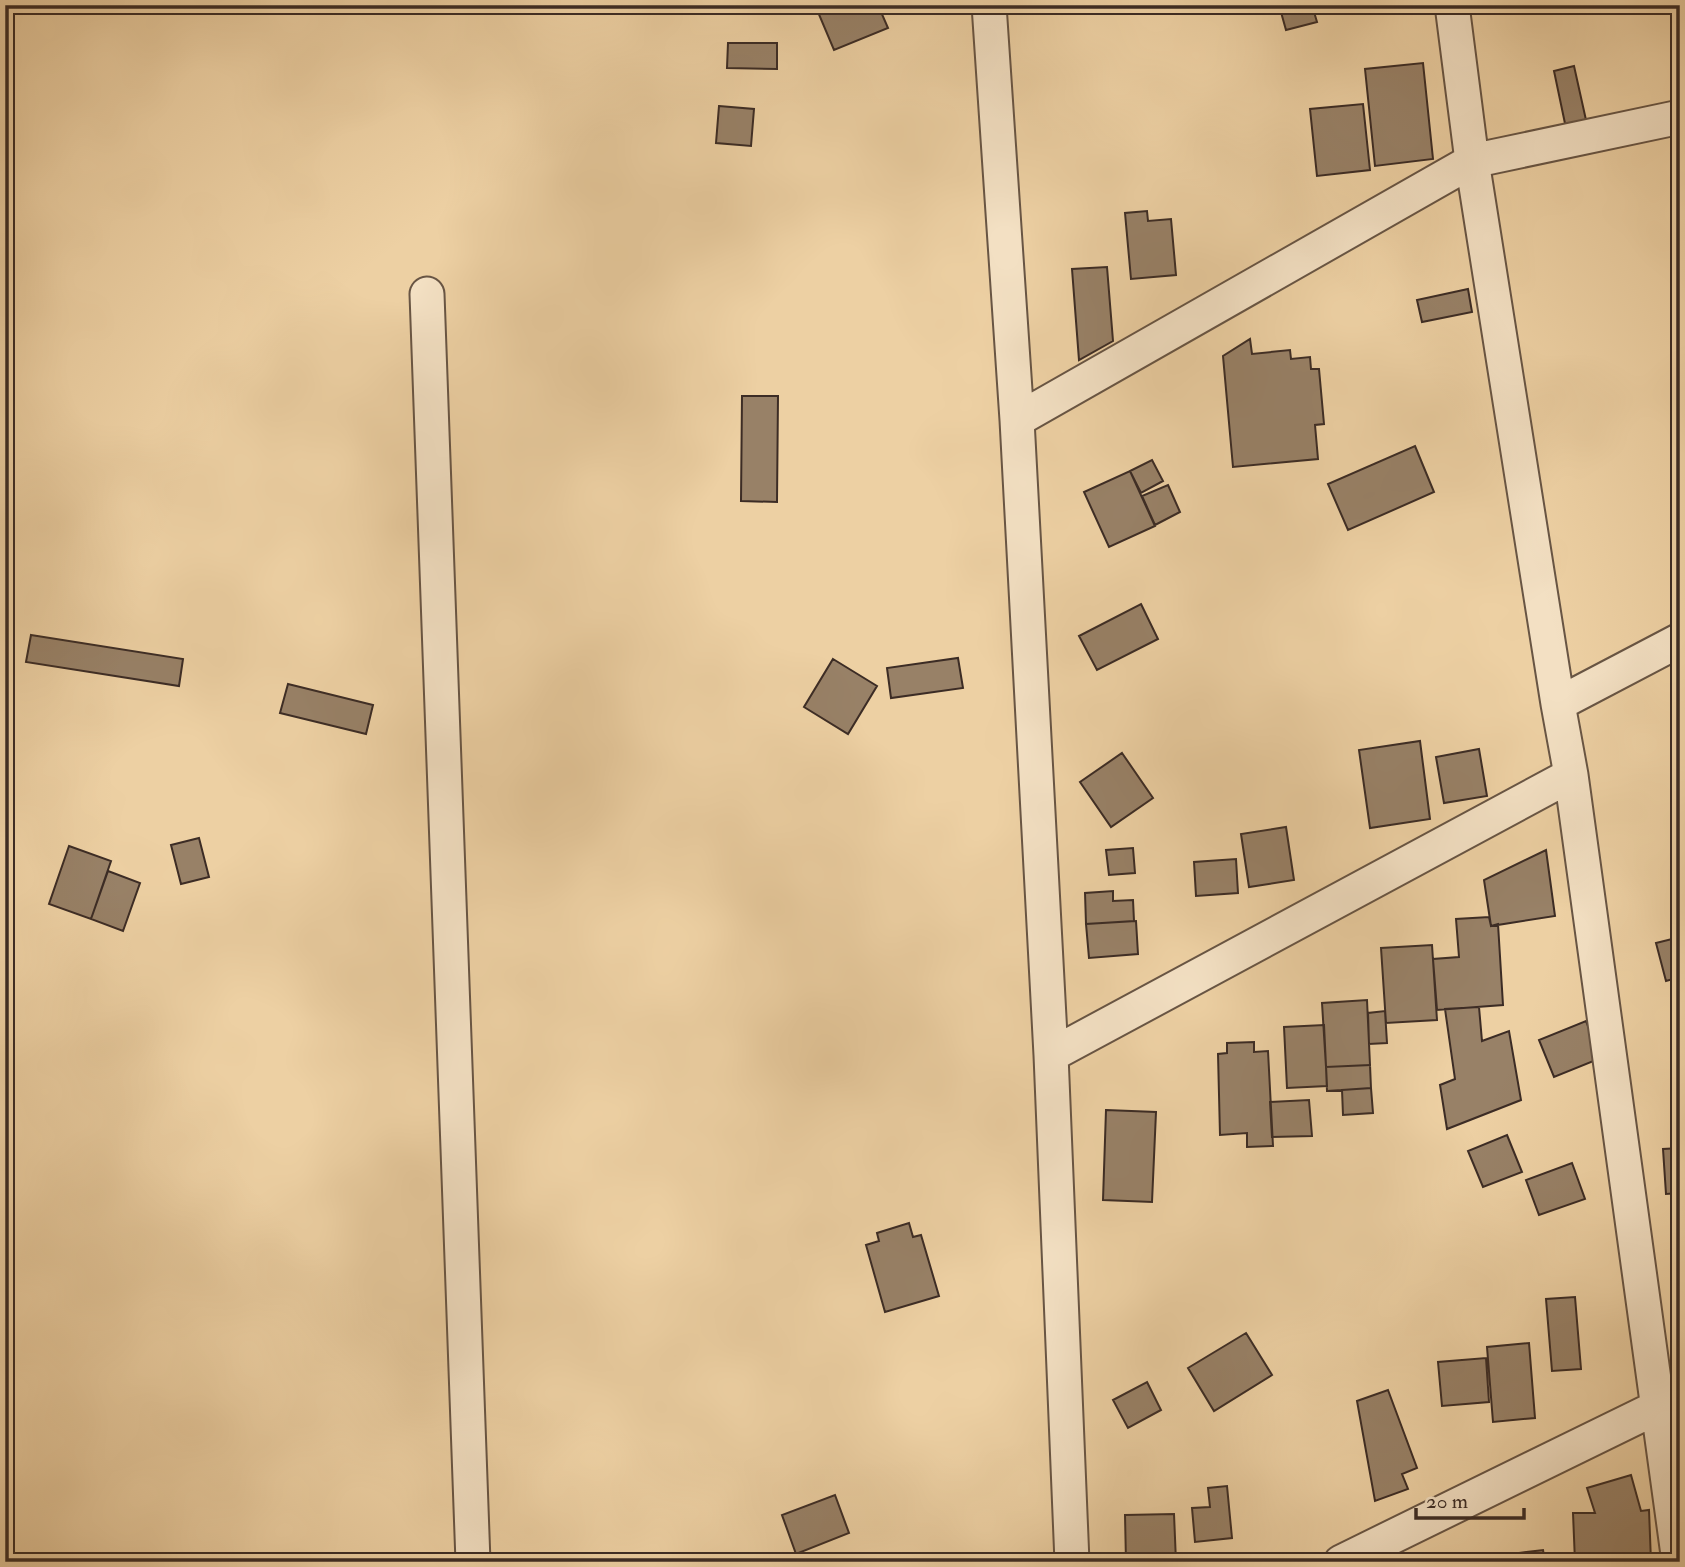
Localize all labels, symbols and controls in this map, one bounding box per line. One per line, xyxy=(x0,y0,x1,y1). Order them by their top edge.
scale bar xyxy=(1416,1476,1524,1520)
text: 20 m xyxy=(1426,1488,1468,1515)

